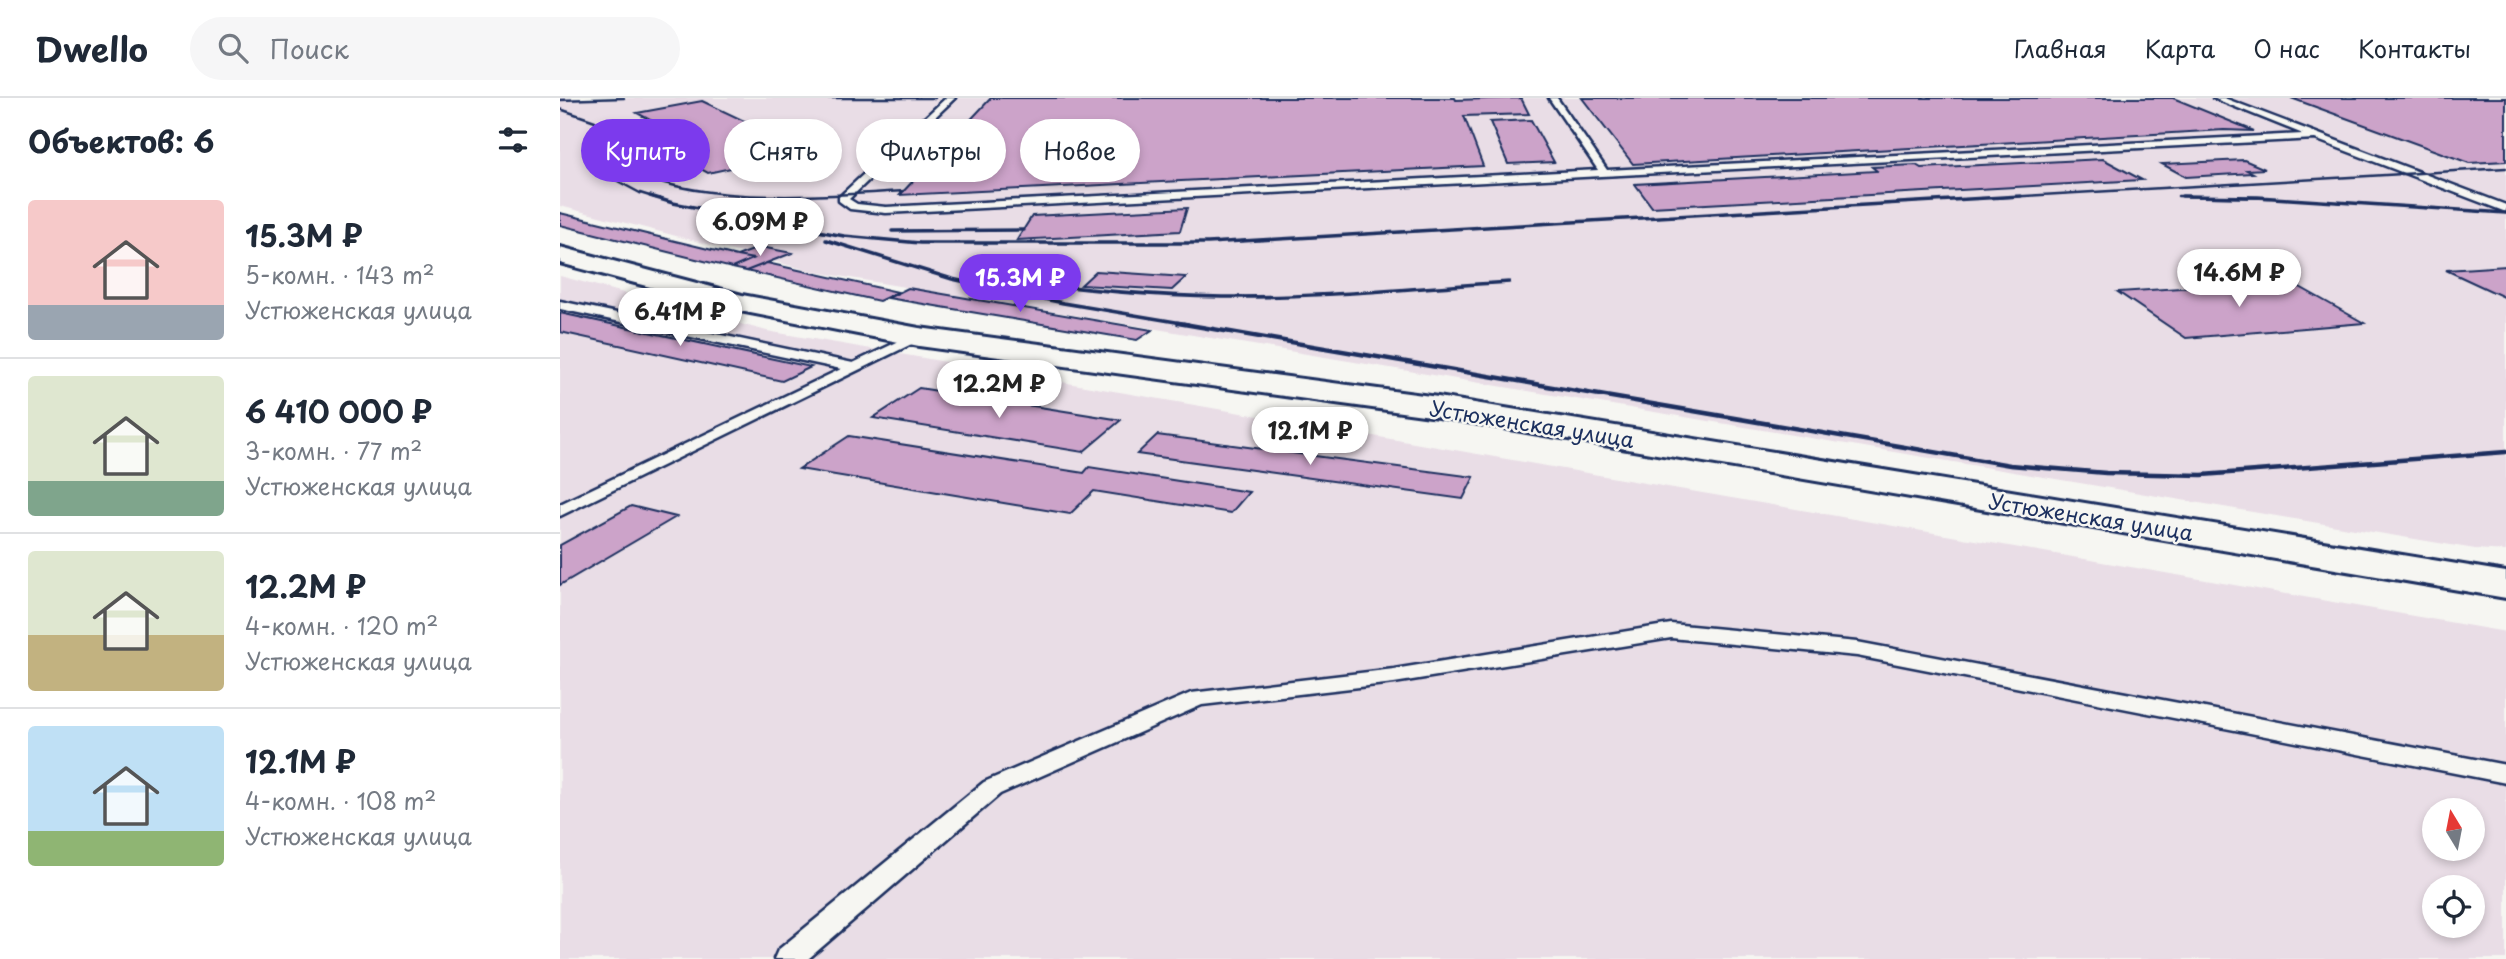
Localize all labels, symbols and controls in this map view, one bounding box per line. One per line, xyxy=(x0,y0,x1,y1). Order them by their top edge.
search box xyxy=(190,17,680,80)
text: Dwello xyxy=(35,23,148,73)
icon: search xyxy=(214,29,252,67)
text: Поиск xyxy=(270,29,349,68)
text: Главная xyxy=(2014,30,2107,66)
text: Карта xyxy=(2145,30,2215,66)
text: О нас xyxy=(2253,30,2320,66)
text: Контакты xyxy=(2358,30,2471,66)
text: Объектов: 6 xyxy=(28,118,214,163)
chip: Купить xyxy=(581,119,710,182)
chip: Снять xyxy=(724,119,842,182)
chip: Фильтры xyxy=(856,119,1006,182)
chip: Новое xyxy=(1020,119,1140,182)
icon: filters xyxy=(494,121,532,159)
pin: 6.09M ₽ xyxy=(695,198,825,258)
text: 6.09M ₽ xyxy=(712,203,808,238)
text: 15.3M ₽ xyxy=(245,212,363,257)
icon: home xyxy=(84,228,168,312)
pin: 14.6M ₽ xyxy=(2174,250,2304,309)
pin: 15.3M ₽ xyxy=(955,254,1085,314)
text: 14.6M ₽ xyxy=(2193,254,2285,289)
text: 5-комн. · 143 m² xyxy=(245,257,435,292)
text: 15.3M ₽ xyxy=(975,259,1065,294)
pin: 6.41M ₽ xyxy=(615,288,745,348)
text: Устюженская улица xyxy=(245,292,472,327)
text: 6.41M ₽ xyxy=(634,293,726,328)
pin: 12.2M ₽ xyxy=(934,360,1064,420)
text: 12.2M ₽ xyxy=(953,365,1045,400)
text: 6 410 000 ₽ xyxy=(245,388,432,433)
street label: Устюженская улица xyxy=(1427,391,1637,455)
icon: home xyxy=(84,404,168,488)
pin: 12.1M ₽ xyxy=(1245,408,1375,467)
text: 12.1M ₽ xyxy=(1267,412,1353,447)
text: 3-комн. · 77 m² xyxy=(245,433,422,468)
text: Устюженская улица xyxy=(245,468,472,503)
street label: Устюженская улица xyxy=(1986,484,2196,548)
text: 12.2M ₽ xyxy=(245,563,366,608)
icon: home xyxy=(84,579,168,663)
text: 4-комн. · 120 m² xyxy=(245,608,438,643)
text: Устюженская улица xyxy=(245,643,472,678)
text: 12.1M ₽ xyxy=(245,738,356,783)
icon: home xyxy=(84,754,168,838)
text: 4-комн. · 108 m² xyxy=(245,783,436,818)
north arrow xyxy=(2422,798,2485,861)
map controls xyxy=(2422,798,2485,938)
text: Устюженская улица xyxy=(245,818,472,853)
button: locate xyxy=(2422,875,2485,938)

